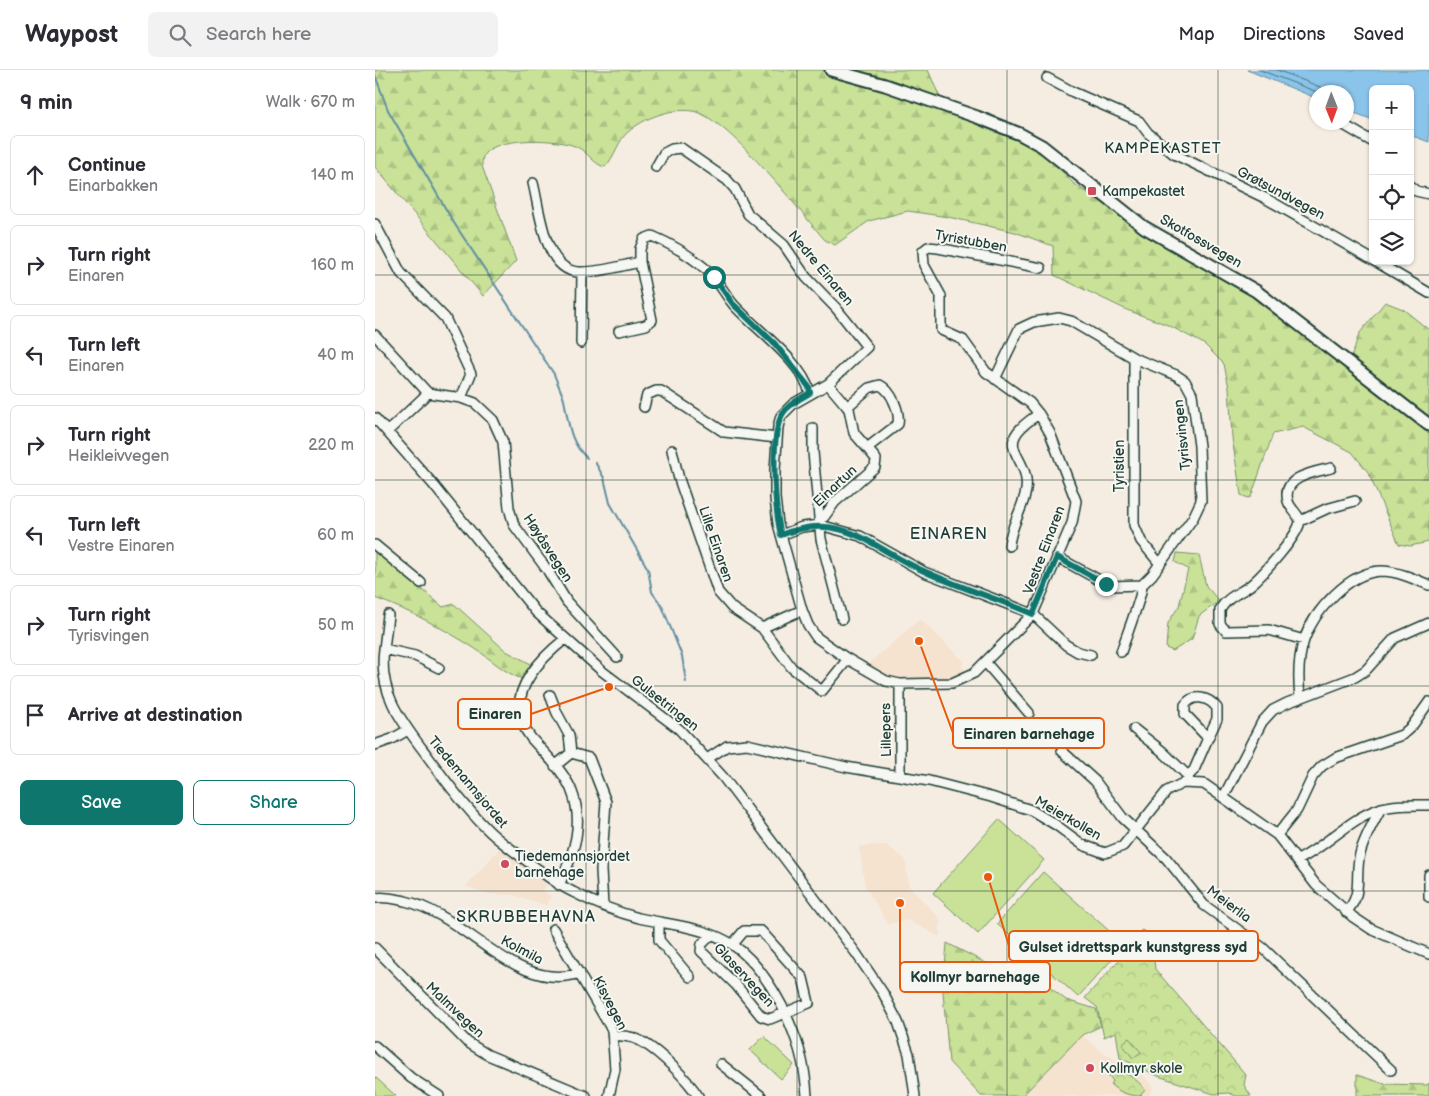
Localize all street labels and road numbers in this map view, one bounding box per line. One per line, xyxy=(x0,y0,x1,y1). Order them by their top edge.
street label: Grøtsundvegen xyxy=(1234,163,1328,223)
street label: Skotfossvegen xyxy=(1157,211,1245,271)
street label: Tyristubben xyxy=(934,226,1008,256)
street label: Nedre Einaren xyxy=(785,227,857,309)
street label: Tyrisvingen xyxy=(1170,399,1194,471)
street label: Tyristien xyxy=(1111,440,1128,492)
street label: Einartun xyxy=(810,461,860,510)
street label: Vestre Einaren xyxy=(1019,503,1069,597)
street label: Lille Einaren xyxy=(695,504,737,584)
street label: Høyåsvegen xyxy=(520,511,576,585)
street label: Gulsetringen xyxy=(628,671,702,735)
street label: Lillepers xyxy=(877,703,895,757)
street label: Tiedemannsjordet xyxy=(425,733,512,832)
street label: Meierkollen xyxy=(1032,792,1104,844)
street label: Meierlia xyxy=(1203,882,1255,926)
street label: Kolmila xyxy=(498,932,546,968)
street label: Glaservegen xyxy=(710,940,778,1010)
street label: Kisvegen xyxy=(589,973,631,1033)
street label: Malmvegen xyxy=(422,979,488,1041)

